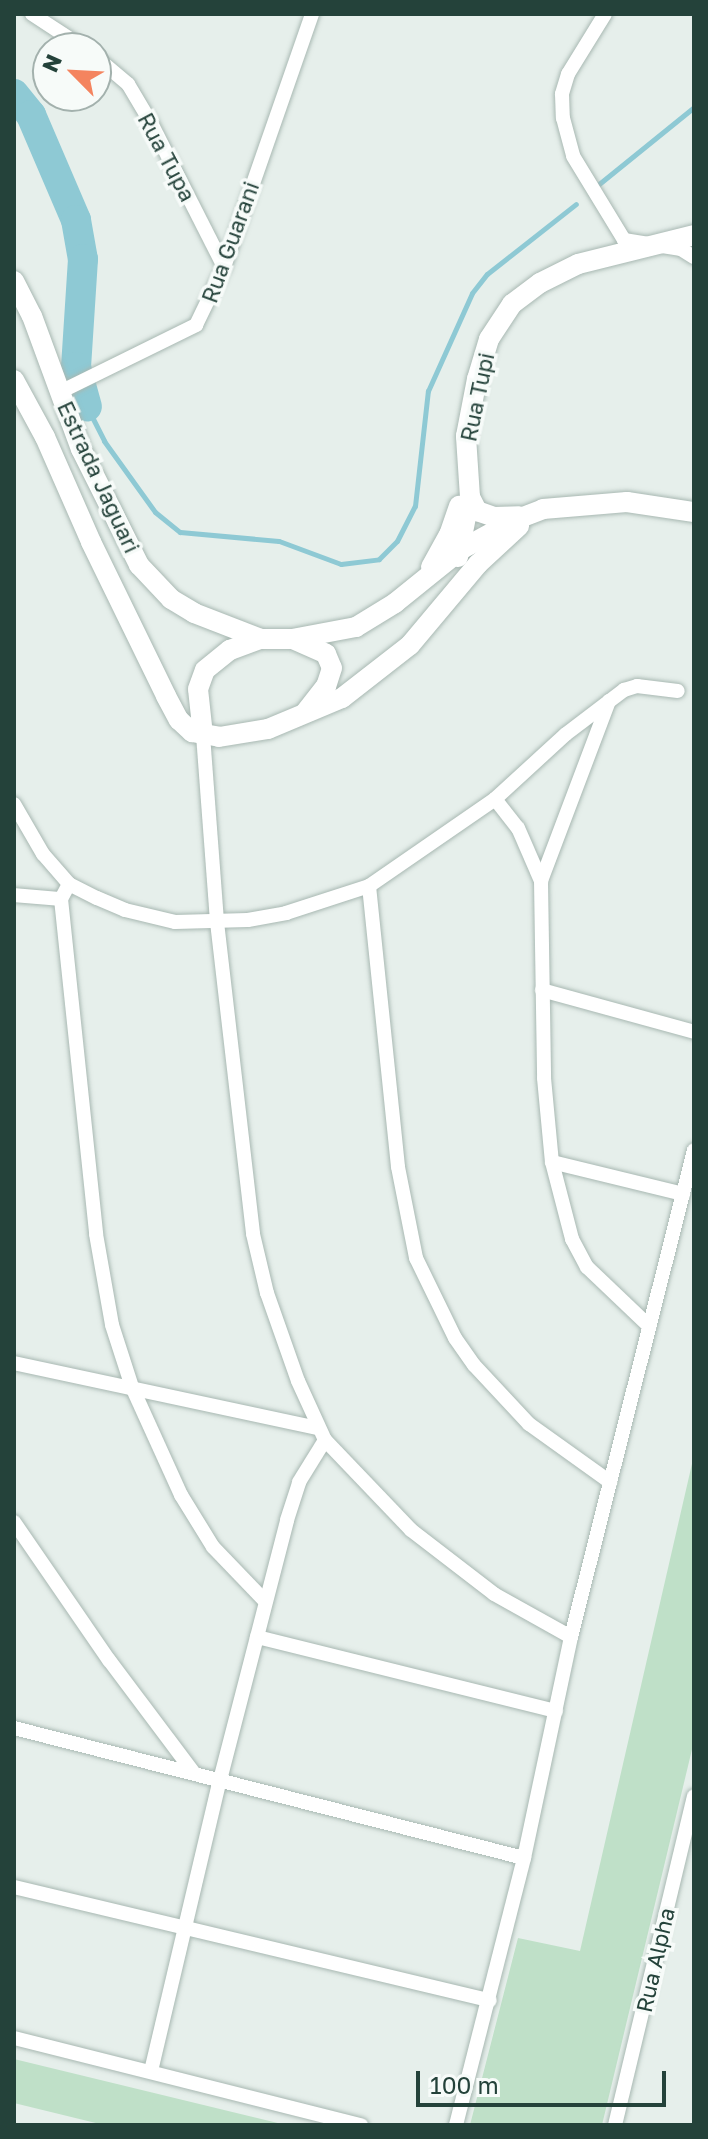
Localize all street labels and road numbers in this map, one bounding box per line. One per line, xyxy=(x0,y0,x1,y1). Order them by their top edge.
street label: Rua Tupa xyxy=(133,108,201,206)
street label: Rua Guarani xyxy=(196,178,264,306)
street label: Rua Tupi xyxy=(455,350,499,444)
street label: Estrada Jaguari xyxy=(52,397,146,557)
street label: Rua Alpha xyxy=(630,1905,680,2015)

